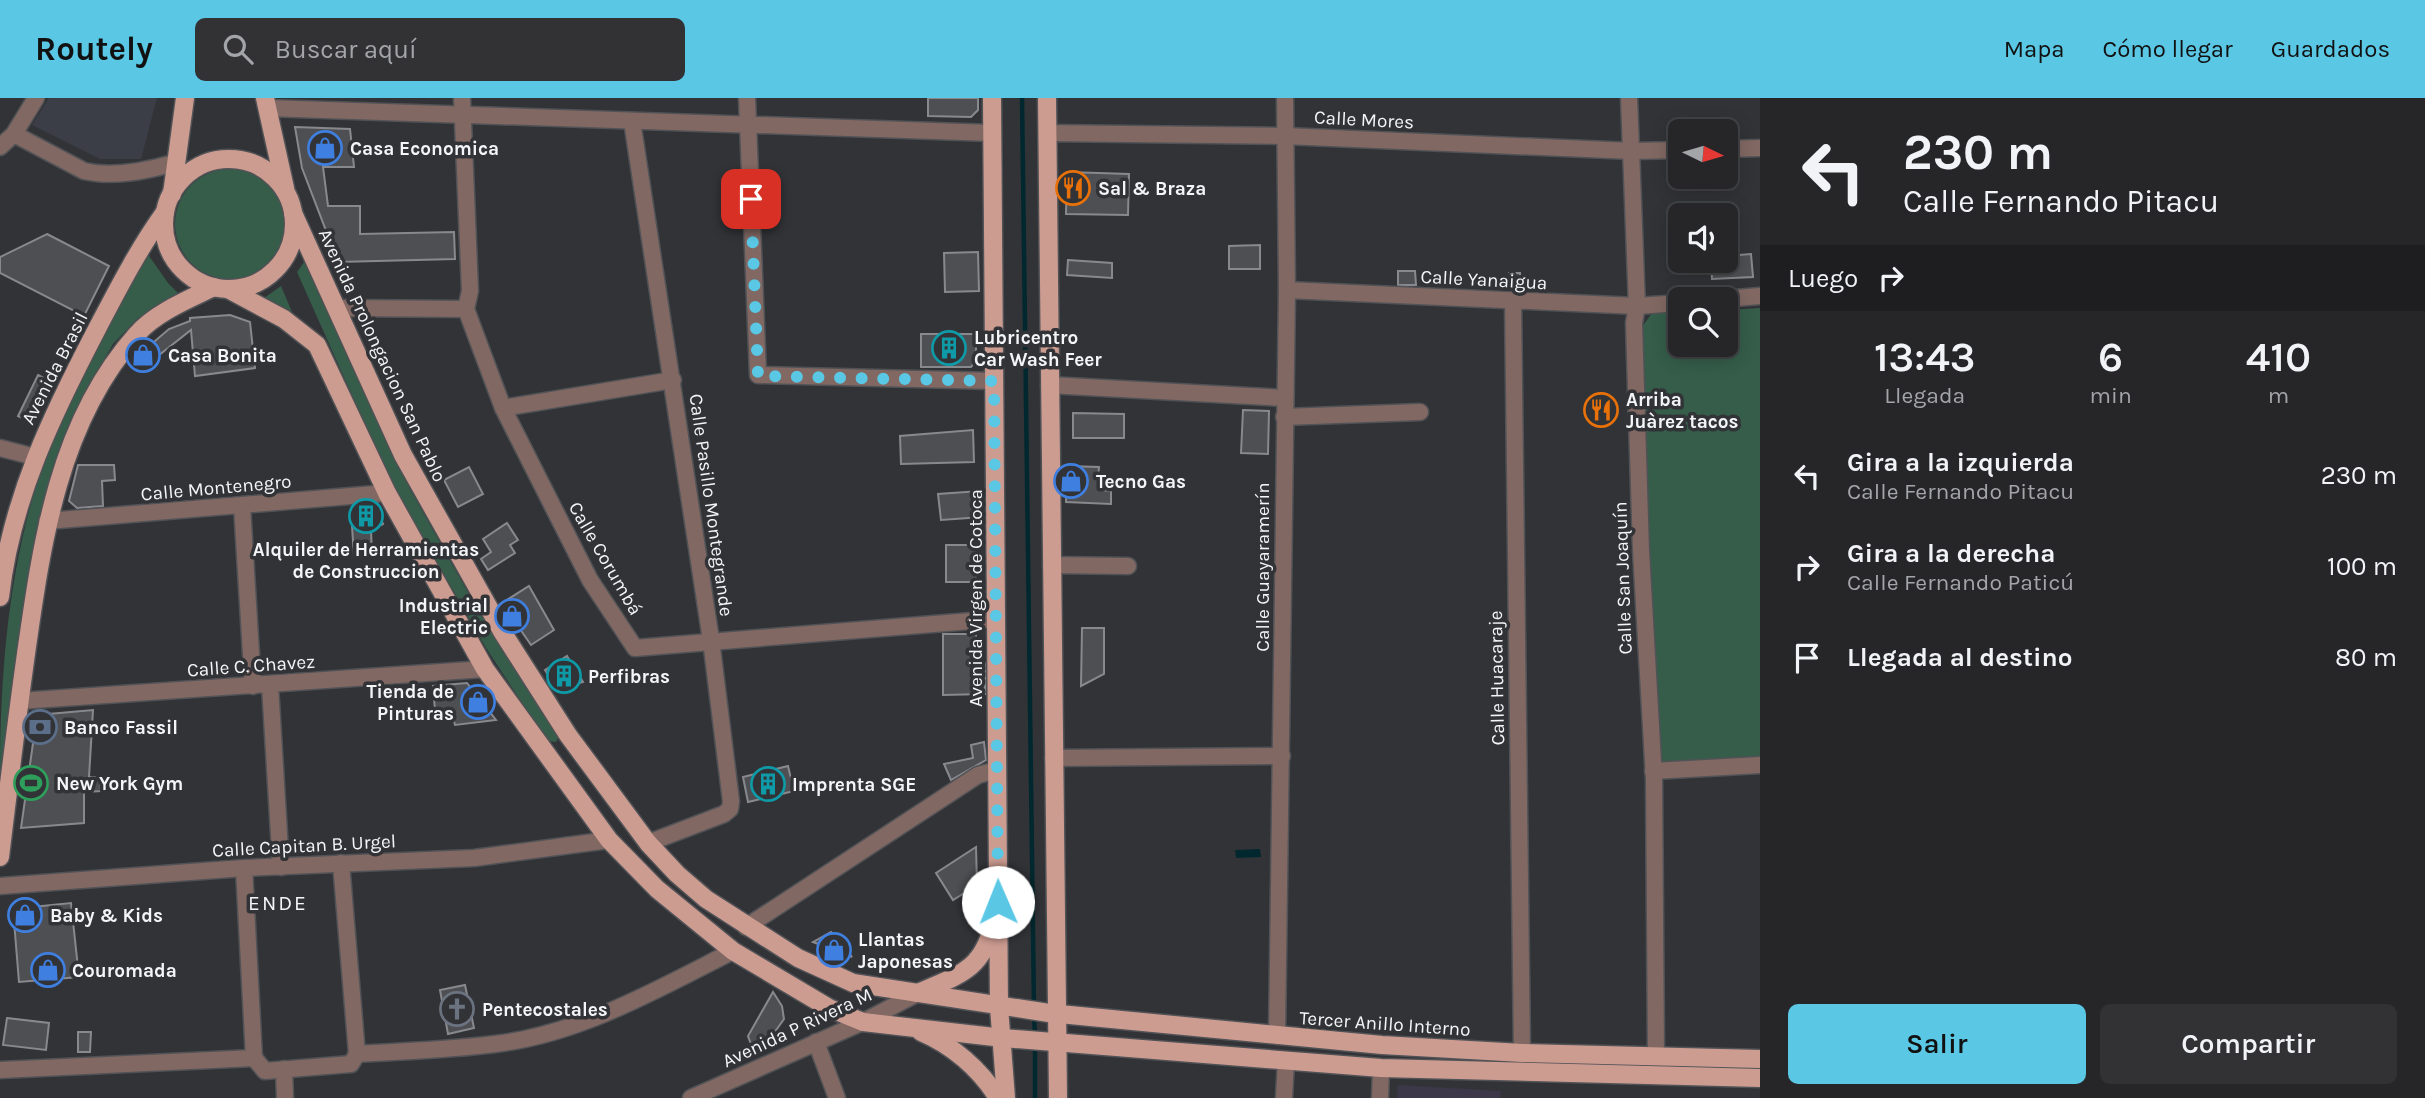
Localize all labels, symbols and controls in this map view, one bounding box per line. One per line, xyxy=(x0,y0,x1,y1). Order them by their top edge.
search box xyxy=(195,18,685,81)
text: Routely xyxy=(35,30,153,68)
icon: search xyxy=(219,30,257,68)
text: Buscar aquí xyxy=(275,34,417,65)
text: Mapa xyxy=(2004,35,2064,63)
text: Cómo llegar xyxy=(2102,35,2233,63)
text: Guardados xyxy=(2271,35,2390,63)
street label: Calle Mores xyxy=(1313,106,1415,134)
north arrow xyxy=(1668,119,1738,189)
map controls xyxy=(1668,119,1738,357)
text: 230 m xyxy=(1903,124,2053,181)
icon: left xyxy=(1788,126,1879,217)
shop icon: Casa Economica xyxy=(306,129,344,167)
place label: Casa Economica xyxy=(350,138,499,160)
pin xyxy=(721,169,781,229)
restaurant icon: Sal & Braza xyxy=(1054,169,1092,207)
place label: Sal & Braza xyxy=(1098,178,1206,200)
icon: arrive xyxy=(732,180,770,218)
text: Calle Fernando Pitacu xyxy=(1903,183,2219,220)
button: sound xyxy=(1668,203,1738,273)
street label: Avenida Prolongacion San Pablo xyxy=(314,225,451,486)
icon: right xyxy=(1872,259,1910,297)
text: Luego xyxy=(1788,263,1858,294)
street label: Calle Yanaigua xyxy=(1420,266,1548,294)
button: search xyxy=(1668,287,1738,357)
street label: Avenida Brasil xyxy=(17,309,93,428)
place label: Lubricentro Car Wash Feer xyxy=(974,327,1102,371)
building icon: Lubricentro Car Wash Feer xyxy=(930,329,968,367)
text: 13:43 xyxy=(1874,332,1976,382)
text: 6 xyxy=(2098,332,2123,382)
text: 410 xyxy=(2246,332,2311,382)
shop icon: Casa Bonita xyxy=(124,336,162,374)
place label: Casa Bonita xyxy=(168,345,277,367)
text: Llegada xyxy=(1884,382,1965,409)
text: min xyxy=(2090,382,2132,409)
text: m xyxy=(2268,382,2289,409)
place label: Arriba Juàrez tacos xyxy=(1626,389,1739,433)
restaurant icon: Arriba Juàrez tacos xyxy=(1582,391,1620,429)
street label: Calle Pasillo Montegrande xyxy=(684,392,738,618)
text: Gira a la izquierda xyxy=(1847,447,2074,478)
icon: left xyxy=(1788,457,1826,495)
text: 230 m xyxy=(2321,460,2397,491)
shop icon: Tecno Gas xyxy=(1052,462,1090,500)
street label: Calle Montenegro xyxy=(140,470,292,506)
place label: Tecno Gas xyxy=(1096,471,1186,493)
text: Calle Fernando Pitacu xyxy=(1847,478,2074,505)
street label: Calle Guayaramerín xyxy=(1252,482,1274,652)
street label: Avenida Virgen de Cotoca xyxy=(965,489,987,707)
building icon: Alquiler de Herramientas de Construccion xyxy=(347,497,385,535)
street label: Calle Corumbá xyxy=(564,498,646,619)
street label: Calle San Joaquín xyxy=(1609,501,1637,655)
text: Gira a la derecha xyxy=(1847,538,2056,569)
place label: Alquiler de Herramientas de Construccion xyxy=(253,539,479,583)
icon: right xyxy=(1788,548,1826,586)
text: 100 m xyxy=(2327,551,2397,582)
text: Calle Fernando Paticú xyxy=(1847,569,2074,596)
place label: Industrial Electric xyxy=(399,595,488,639)
shop icon: Industrial Electric xyxy=(493,597,531,635)
street label: Calle Huacaraje xyxy=(1485,610,1509,746)
icon: arrive xyxy=(1788,639,1826,677)
text: Llegada al destino xyxy=(1847,642,2073,673)
text: 80 m xyxy=(2335,642,2397,673)
street label: Calle C. Chavez xyxy=(186,651,316,681)
building icon: Perfibras xyxy=(545,657,583,695)
place label: Perfibras xyxy=(588,666,670,688)
place label: Tienda de Pinturas xyxy=(366,681,454,725)
shop icon: Tienda de Pinturas xyxy=(459,683,497,721)
bank icon: Banco Fassil xyxy=(21,708,59,746)
place label: Banco Fassil xyxy=(64,717,178,739)
sports icon: New York Gym xyxy=(12,764,50,802)
building icon: Imprenta SGE xyxy=(749,765,787,803)
place label: New York Gym xyxy=(56,773,183,795)
place label: Imprenta SGE xyxy=(792,774,916,796)
street label: Calle Capitan B. Urgel xyxy=(212,830,396,862)
position arrow xyxy=(961,865,1035,939)
district label: ENDE xyxy=(248,891,308,915)
shop icon: Baby & Kids xyxy=(6,896,44,934)
place label: Baby & Kids xyxy=(50,905,163,927)
place label: Llantas Japonesas xyxy=(858,929,953,973)
shop icon: Llantas Japonesas xyxy=(815,931,853,969)
shop icon: Couromada xyxy=(29,951,67,989)
place label: Couromada xyxy=(72,960,177,982)
street label: Avenida P Rivera M xyxy=(719,984,876,1072)
church icon: Pentecostales xyxy=(438,990,476,1028)
place label: Pentecostales xyxy=(482,999,608,1021)
button: Salir xyxy=(1788,1004,2086,1084)
button: Compartir xyxy=(2100,1004,2397,1084)
street label: Tercer Anillo Interno xyxy=(1299,1007,1471,1041)

